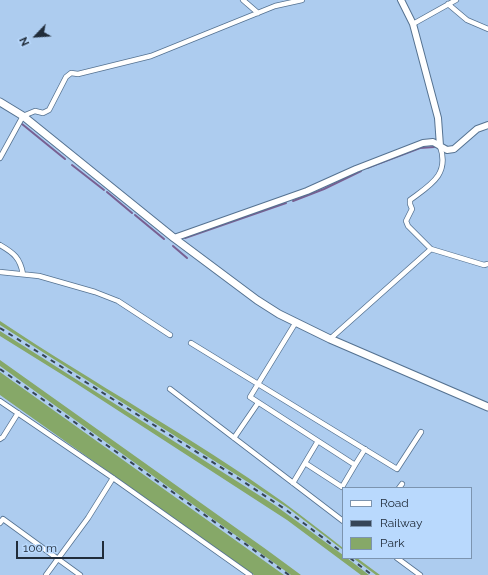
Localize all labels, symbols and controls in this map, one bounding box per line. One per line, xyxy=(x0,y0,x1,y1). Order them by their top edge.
north arrow xyxy=(16,16,56,56)
text: N xyxy=(17,35,32,48)
legend xyxy=(342,487,472,559)
text: Road xyxy=(380,496,409,510)
text: Railway xyxy=(380,516,422,530)
scale bar xyxy=(18,533,106,559)
text: Park xyxy=(380,536,405,550)
text: 100 m xyxy=(23,541,57,555)

